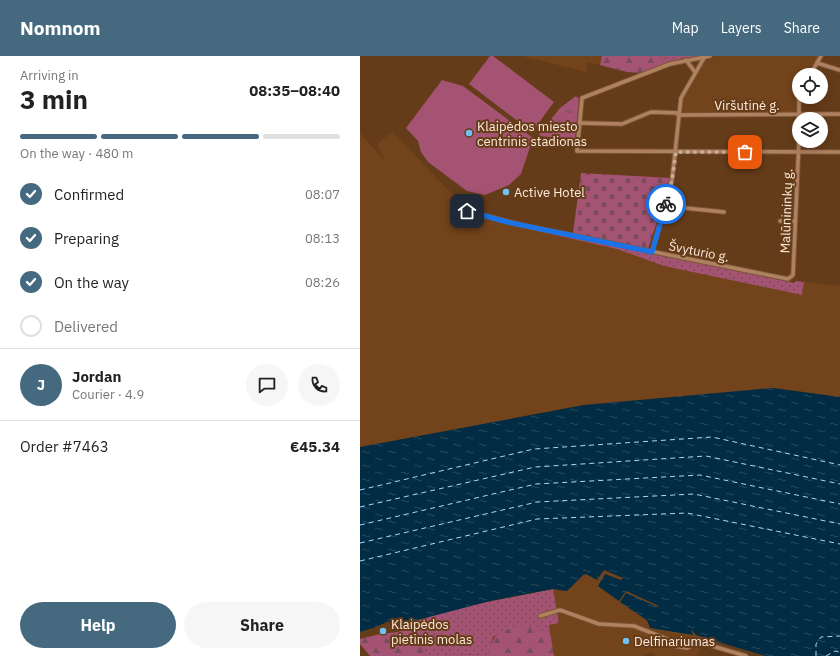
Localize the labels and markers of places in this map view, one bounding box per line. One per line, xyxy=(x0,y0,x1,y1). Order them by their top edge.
place label: Klaipėdos miesto centrinis stadionas xyxy=(477,118,587,150)
marker: Klaipėdos miesto centrinis stadionas xyxy=(464,128,474,138)
pin xyxy=(728,135,762,169)
place label: Active Hotel xyxy=(514,184,585,201)
marker: Active Hotel xyxy=(501,187,511,197)
pin xyxy=(450,194,484,228)
place label: Klaipėdos pietinis molas xyxy=(391,616,472,648)
marker: Klaipėdos pietinis molas xyxy=(378,626,388,636)
place label: Delfinariumas xyxy=(634,633,715,650)
marker: Delfinariumas xyxy=(621,636,631,646)

